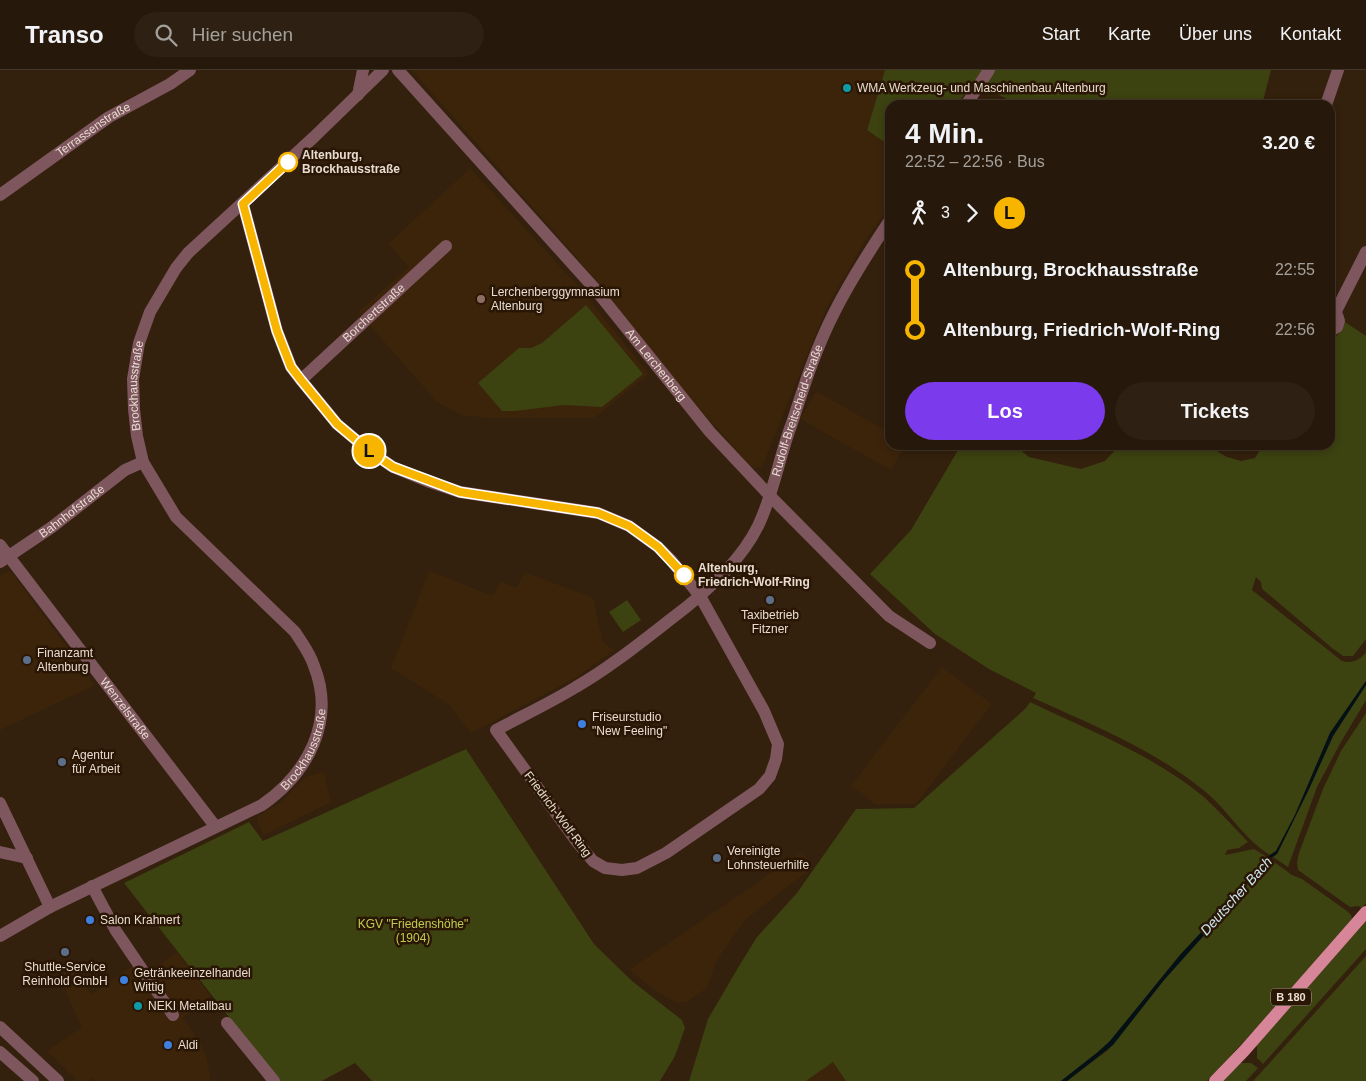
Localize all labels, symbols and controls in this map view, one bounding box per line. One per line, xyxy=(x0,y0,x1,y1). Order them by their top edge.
search box xyxy=(134,12,484,57)
text: Transo xyxy=(25,21,104,48)
icon: search xyxy=(152,21,180,49)
text: Hier suchen xyxy=(192,24,293,45)
text: Start xyxy=(1042,24,1080,44)
text: Karte xyxy=(1108,24,1151,44)
text: Über uns xyxy=(1179,24,1252,44)
text: Kontakt xyxy=(1280,24,1341,44)
place label: WMA Werkzeug- und Maschinenbau Altenburg xyxy=(857,81,1106,95)
marker: WMA Werkzeug- und Maschinenbau Altenburg xyxy=(841,82,853,94)
street label: Terrassenstraße xyxy=(53,100,133,160)
text: 4 Min. xyxy=(905,118,984,149)
text: 3.20 € xyxy=(1262,132,1315,153)
place label: Altenburg, Brockhausstraße xyxy=(302,148,400,176)
marker: Altenburg, Brockhausstraße xyxy=(278,152,298,172)
text: 22:52 – 22:56 · Bus xyxy=(905,153,1045,170)
icon: walk xyxy=(905,199,933,227)
icon: forward xyxy=(958,199,986,227)
text: L xyxy=(1004,203,1015,223)
text: 3 xyxy=(941,204,950,221)
text: Altenburg, Brockhausstraße xyxy=(943,259,1199,280)
text: 22:55 xyxy=(1275,261,1315,278)
street label: Borchertstraße xyxy=(340,280,408,345)
place label: Lerchenberggymnasium Altenburg xyxy=(491,285,620,313)
marker: Lerchenberggymnasium Altenburg xyxy=(475,293,487,305)
text: Altenburg, Friedrich-Wolf-Ring xyxy=(943,319,1220,340)
text: 22:56 xyxy=(1275,321,1315,338)
street label: Am Lerchenberg xyxy=(623,326,689,404)
street label: Brockhausstraße xyxy=(126,339,146,432)
street label: Rudolf-Breitscheid-Straße xyxy=(769,342,826,478)
button: Los xyxy=(905,382,1105,440)
button: Tickets xyxy=(1115,382,1315,440)
line badge: L xyxy=(353,435,385,467)
text: L xyxy=(364,441,375,461)
street label: Bahnhofstraße xyxy=(36,481,108,541)
place label: Altenburg, Friedrich-Wolf-Ring xyxy=(698,561,810,589)
marker: Altenburg, Friedrich-Wolf-Ring xyxy=(674,565,694,585)
marker: Taxibetrieb Fitzner xyxy=(764,594,776,606)
place label: Taxibetrieb Fitzner xyxy=(741,608,799,636)
place label: Finanzamt Altenburg xyxy=(37,646,94,674)
marker: Finanzamt Altenburg xyxy=(21,654,33,666)
street label: Wenzelstraße xyxy=(97,675,153,742)
street label: Brockhausstraße xyxy=(278,708,329,793)
place label: Friseurstudio "New Feeling" xyxy=(592,710,667,738)
marker: Friseurstudio "New Feeling" xyxy=(576,718,588,730)
place label: Agentur für Arbeit xyxy=(72,748,121,776)
marker: Agentur für Arbeit xyxy=(56,756,68,768)
street label: Friedrich-Wolf-Ring xyxy=(521,769,595,859)
place label: Vereinigte Lohnsteuerhilfe xyxy=(727,844,809,872)
marker: Vereinigte Lohnsteuerhilfe xyxy=(711,852,723,864)
water label: Deutscher Bach xyxy=(1197,853,1275,938)
place label: Salon Krahnert xyxy=(100,913,181,927)
marker: Salon Krahnert xyxy=(84,914,96,926)
park label: KGV "Friedenshöhe" (1904) xyxy=(358,917,468,945)
marker: Shuttle-Service Reinhold GmbH xyxy=(59,946,71,958)
place label: Shuttle-Service Reinhold GmbH xyxy=(22,960,108,988)
place label: Getränkeeinzelhandel Wittig xyxy=(134,966,251,994)
marker: Getränkeeinzelhandel Wittig xyxy=(118,974,130,986)
road number: B 180 xyxy=(1271,989,1311,1006)
place label: NEKI Metallbau xyxy=(148,999,231,1013)
marker: NEKI Metallbau xyxy=(132,1000,144,1012)
place label: Aldi xyxy=(178,1038,198,1052)
marker: Aldi xyxy=(162,1039,174,1051)

